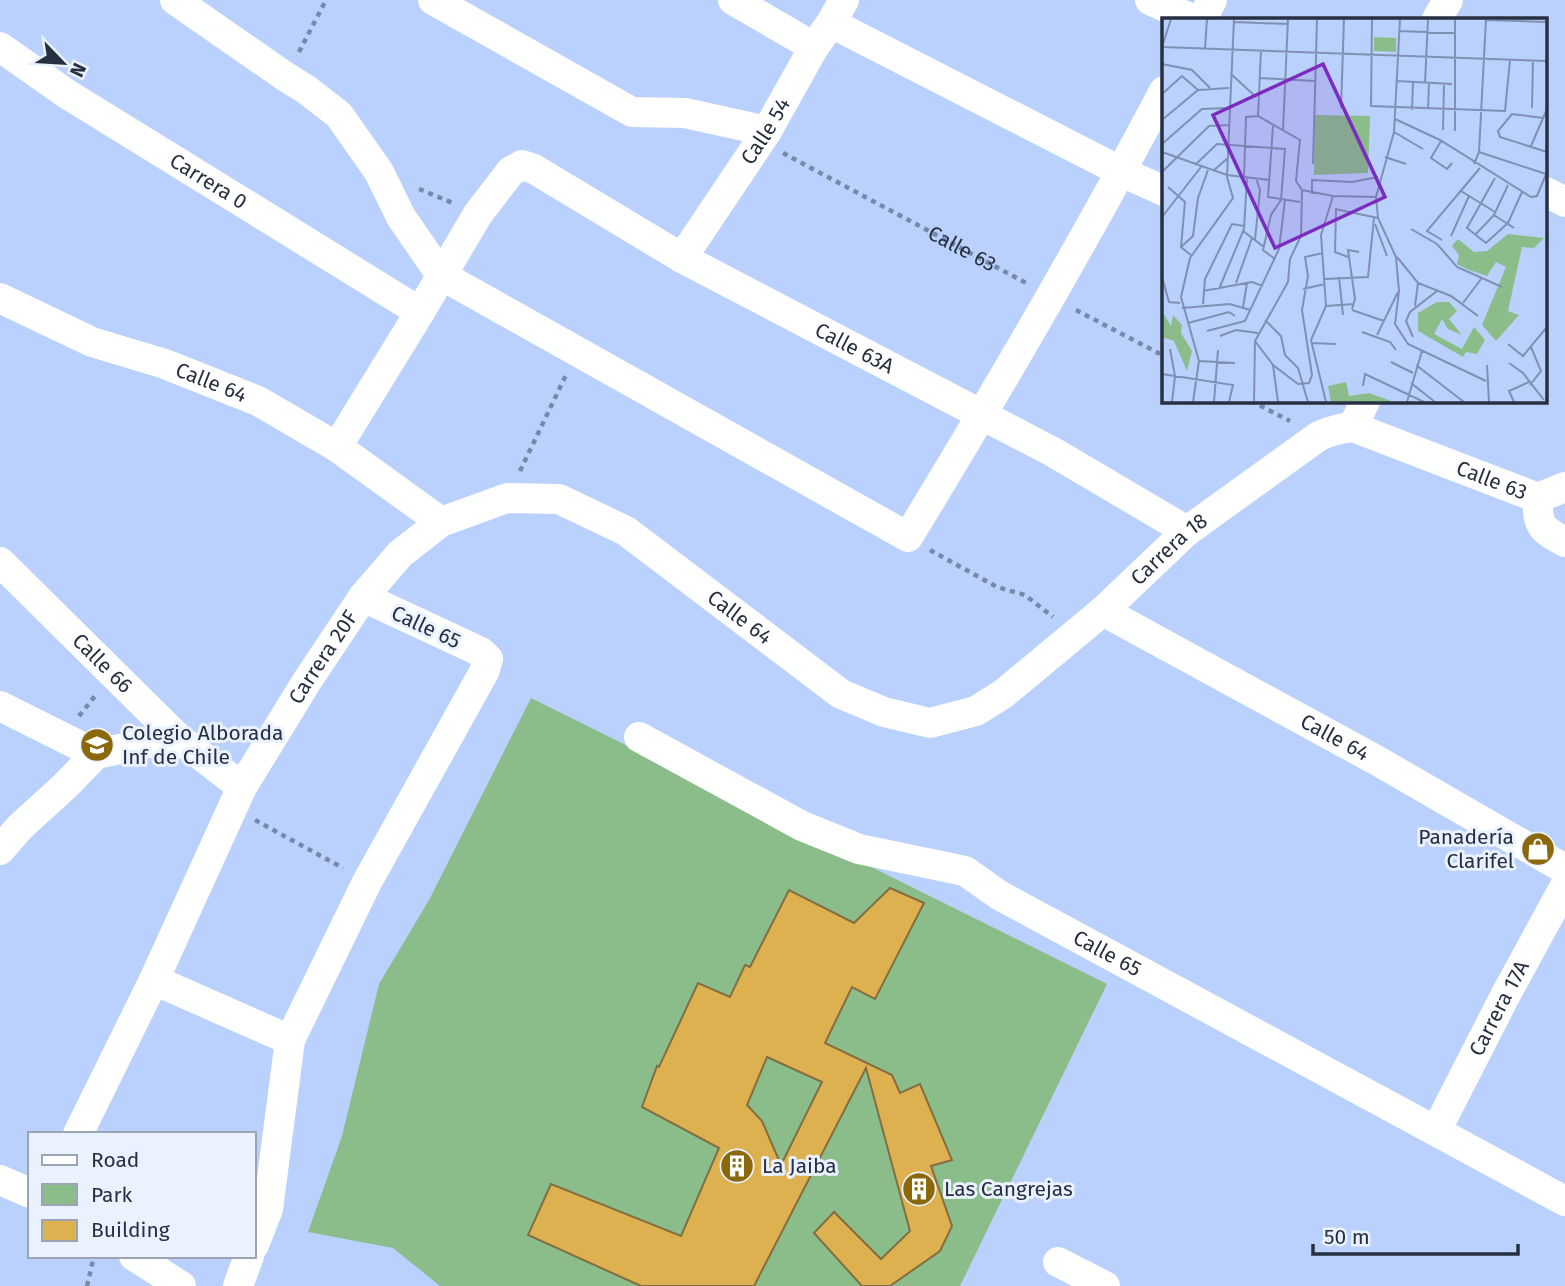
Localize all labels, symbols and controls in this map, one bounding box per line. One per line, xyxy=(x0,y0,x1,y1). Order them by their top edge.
inset map xyxy=(1162,18,1548,402)
north arrow xyxy=(28,28,98,98)
text: N xyxy=(65,59,91,81)
street label: Calle 54 xyxy=(735,93,796,170)
street label: Carrera 0 xyxy=(165,148,252,215)
street label: Calle 63 xyxy=(923,220,1001,278)
street label: Calle 63A xyxy=(810,317,898,379)
street label: Calle 64 xyxy=(172,357,251,408)
street label: Calle 63 xyxy=(1453,455,1531,506)
street label: Carrera 18 xyxy=(1125,508,1213,591)
street label: Calle 64 xyxy=(702,584,777,650)
street label: Calle 65 xyxy=(387,600,465,654)
street label: Carrera 20F xyxy=(283,605,363,709)
street label: Calle 66 xyxy=(67,628,138,699)
street label: Calle 64 xyxy=(1296,708,1374,767)
place label: Colegio Alborada Inf de Chile xyxy=(122,720,283,770)
school or university icon: Colegio Alborada Inf de Chile xyxy=(78,726,116,764)
place label: Panadería Clarifel xyxy=(1418,824,1514,874)
shop icon: Panadería Clarifel xyxy=(1519,830,1557,868)
street label: Calle 65 xyxy=(1069,925,1146,982)
street label: Carrera 17A xyxy=(1463,956,1535,1060)
legend xyxy=(28,1132,256,1258)
text: Road xyxy=(91,1147,139,1173)
building icon: La Jaiba xyxy=(718,1147,756,1185)
place label: La Jaiba xyxy=(762,1153,837,1179)
building icon: Las Cangrejas xyxy=(900,1170,938,1208)
place label: Las Cangrejas xyxy=(944,1176,1073,1202)
text: Park xyxy=(91,1182,133,1208)
scale bar xyxy=(1313,1212,1518,1256)
text: Building xyxy=(91,1217,170,1243)
text: 50 m xyxy=(1324,1224,1370,1250)

